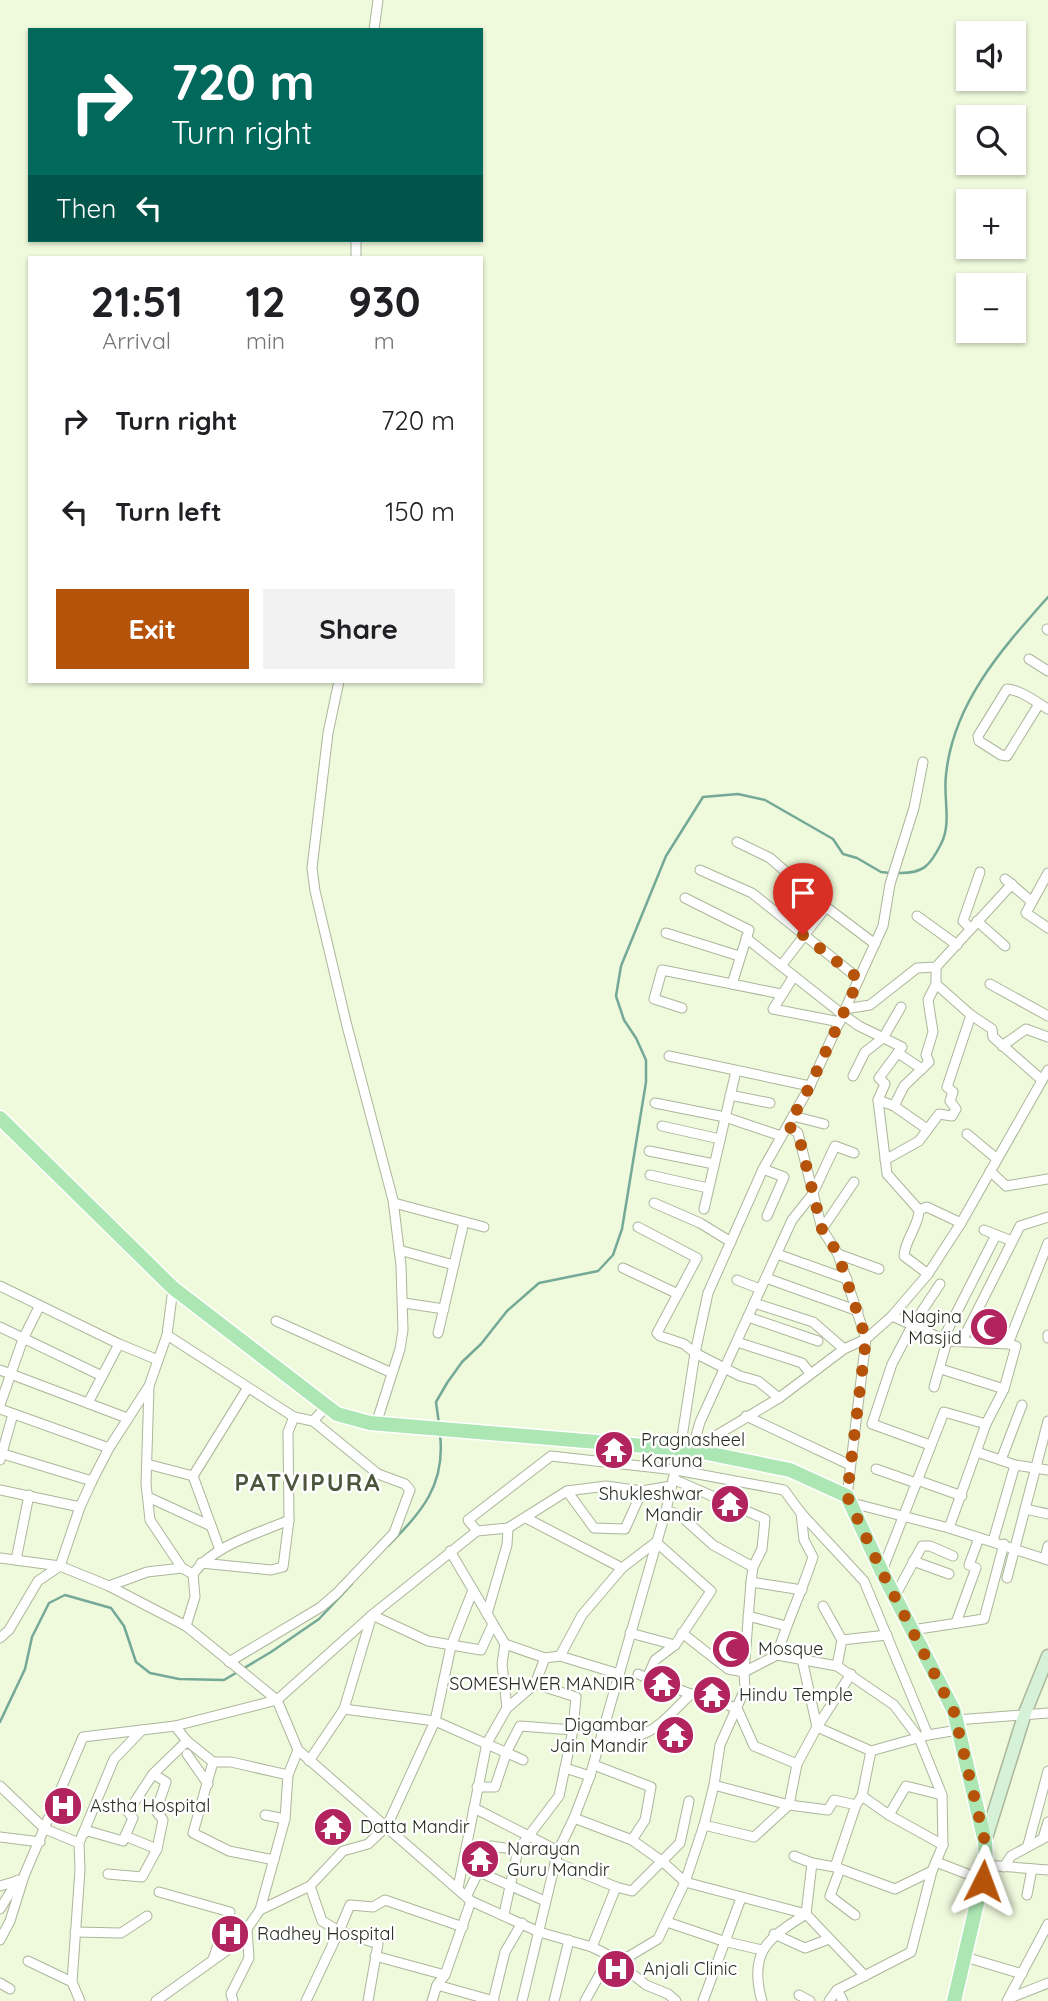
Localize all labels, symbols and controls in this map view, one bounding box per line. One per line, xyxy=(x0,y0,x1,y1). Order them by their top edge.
map controls xyxy=(956,21,1026,343)
button: sound xyxy=(956,21,1026,91)
text: 720 m xyxy=(171,51,315,112)
icon: right xyxy=(56,56,147,147)
button: search xyxy=(956,105,1026,175)
text: Turn right xyxy=(171,112,312,152)
icon: left xyxy=(130,189,168,227)
button: + xyxy=(956,189,1026,259)
text: Then xyxy=(56,192,116,225)
button: − xyxy=(956,273,1026,343)
text: 21:51 xyxy=(91,275,183,328)
text: 12 xyxy=(245,275,286,328)
text: 930 xyxy=(348,275,420,328)
text: Arrival xyxy=(102,326,171,355)
text: min xyxy=(246,326,285,355)
text: m xyxy=(374,326,395,355)
icon: right xyxy=(56,402,94,440)
text: Turn right xyxy=(115,404,237,437)
text: 720 m xyxy=(381,404,455,437)
icon: left xyxy=(56,493,94,531)
text: Turn left xyxy=(115,495,222,528)
text: 150 m xyxy=(385,495,455,528)
button: Exit xyxy=(56,589,249,669)
button: Share xyxy=(263,589,455,669)
pin xyxy=(773,863,833,935)
icon: arrive xyxy=(784,874,822,912)
place label: Nagina Masjid xyxy=(902,1305,962,1349)
mosque icon: Nagina Masjid xyxy=(968,1306,1010,1348)
place label: Pragnasheel Karuna xyxy=(641,1428,745,1472)
temple icon: Pragnasheel Karuna xyxy=(593,1429,635,1471)
district label: PATVIPURA xyxy=(235,1467,382,1497)
place label: Shukleshwar Mandir xyxy=(599,1482,703,1526)
temple icon: Shukleshwar Mandir xyxy=(709,1483,751,1525)
mosque icon: Mosque xyxy=(710,1628,752,1670)
place label: Mosque xyxy=(758,1637,824,1660)
temple icon: SOMESHWER MANDIR xyxy=(641,1663,683,1705)
place label: SOMESHWER MANDIR xyxy=(449,1672,635,1695)
temple icon: Hindu Temple xyxy=(691,1674,733,1716)
place label: Hindu Temple xyxy=(739,1683,853,1706)
place label: Digambar Jain Mandir xyxy=(550,1713,648,1757)
temple icon: Digambar Jain Mandir xyxy=(654,1714,696,1756)
hospital icon: Astha Hospital xyxy=(42,1785,84,1827)
place label: Astha Hospital xyxy=(90,1794,210,1817)
temple icon: Datta Mandir xyxy=(312,1806,354,1848)
place label: Datta Mandir xyxy=(360,1815,470,1838)
place label: Narayan Guru Mandir xyxy=(507,1837,610,1881)
temple icon: Narayan Guru Mandir xyxy=(459,1838,501,1880)
position arrow xyxy=(946,1844,1020,1918)
hospital icon: Radhey Hospital xyxy=(209,1913,251,1955)
place label: Radhey Hospital xyxy=(257,1922,395,1945)
hospital icon: Anjali Clinic xyxy=(595,1948,637,1990)
place label: Anjali Clinic xyxy=(643,1957,737,1980)

